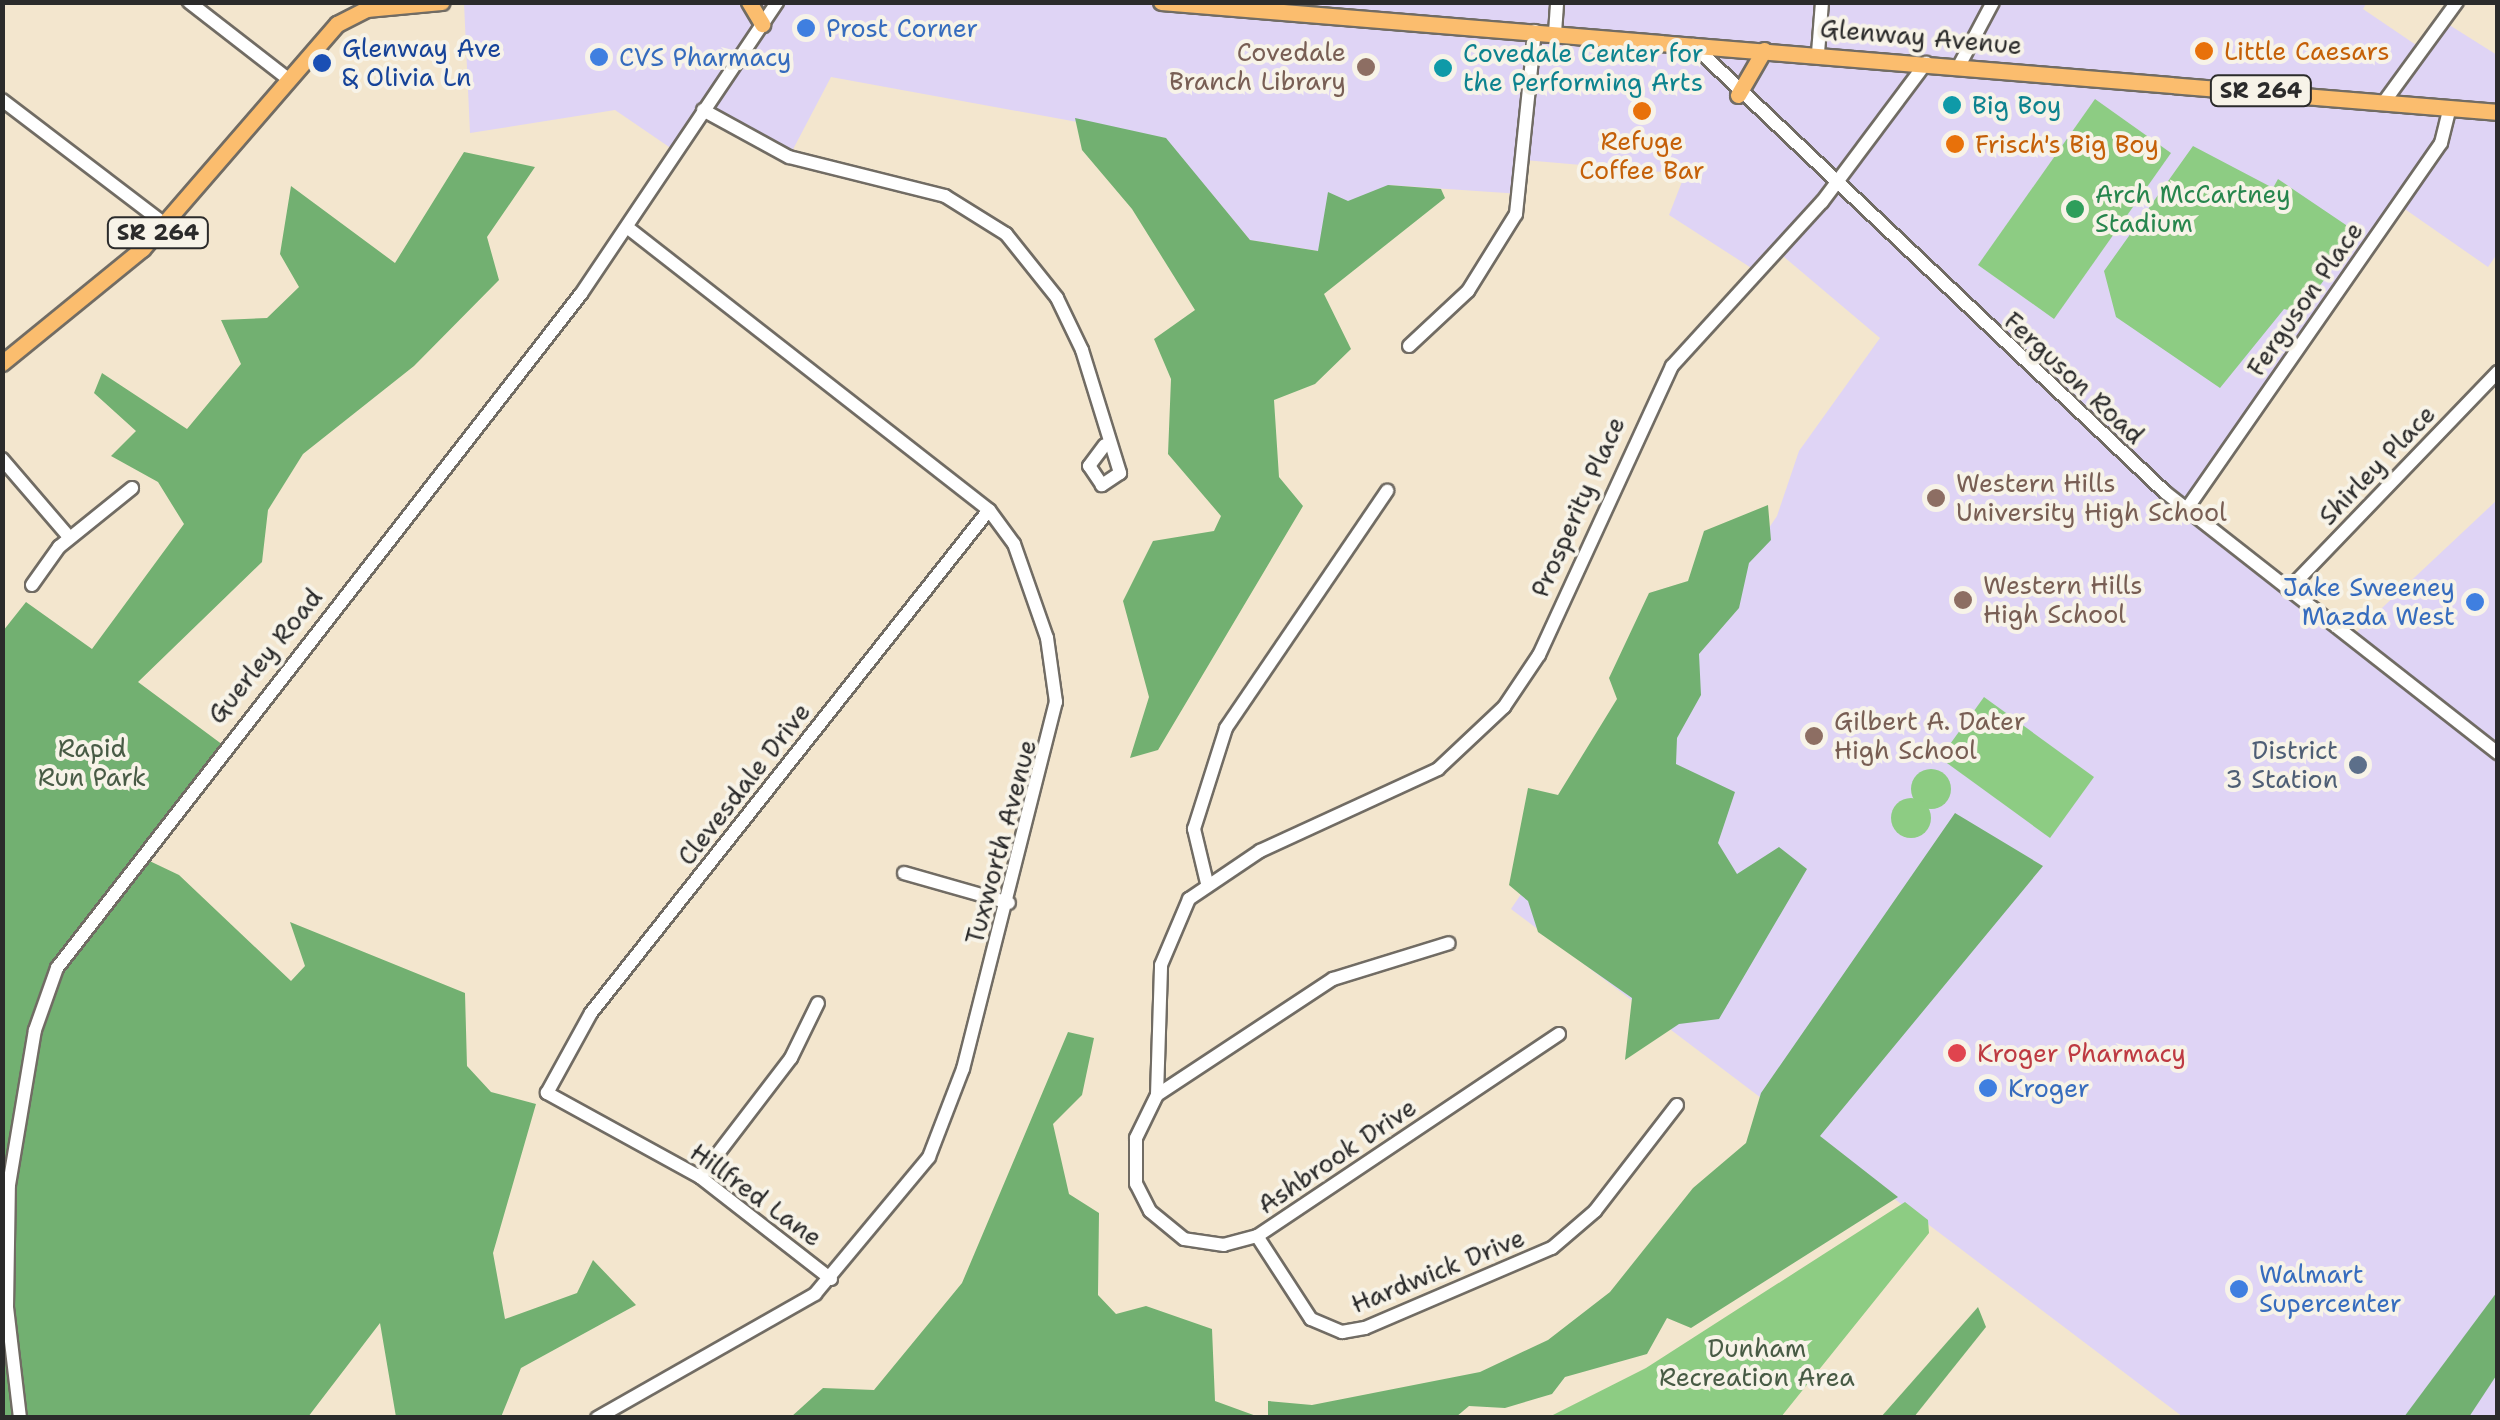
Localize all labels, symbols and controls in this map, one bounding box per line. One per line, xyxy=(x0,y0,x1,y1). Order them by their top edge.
place label: Prost Corner xyxy=(826,13,978,43)
street label: Glenway Avenue xyxy=(1819,13,2023,61)
marker: Prost Corner xyxy=(795,17,817,39)
place label: Glenway Ave & Olivia Ln xyxy=(342,34,501,93)
place label: Little Caesars xyxy=(2224,36,2390,66)
place label: Covedale Branch Library xyxy=(1169,38,1346,97)
place label: Covedale Center for the Performing Arts xyxy=(1463,39,1704,98)
marker: Little Caesars xyxy=(2193,40,2215,62)
place label: CVS Pharmacy xyxy=(619,42,791,72)
marker: CVS Pharmacy xyxy=(588,46,610,68)
marker: Glenway Ave & Olivia Ln xyxy=(311,52,333,74)
marker: Covedale Branch Library xyxy=(1355,56,1377,78)
marker: Covedale Center for the Performing Arts xyxy=(1432,57,1454,79)
road number: SR 264 xyxy=(2208,74,2314,108)
place label: Big Boy xyxy=(1972,90,2061,120)
marker: Big Boy xyxy=(1941,94,1963,116)
marker: Refuge Coffee Bar xyxy=(1631,100,1653,122)
place label: Refuge Coffee Bar xyxy=(1579,127,1705,186)
place label: Frisch's Big Boy xyxy=(1975,129,2159,159)
marker: Frisch's Big Boy xyxy=(1944,133,1966,155)
place label: Arch McCartney Stadium xyxy=(2095,180,2291,239)
marker: Arch McCartney Stadium xyxy=(2064,198,2086,220)
road number: SR 264 xyxy=(106,216,210,250)
street label: Ferguson Place xyxy=(2241,216,2369,382)
street label: Ferguson Road xyxy=(1998,306,2150,450)
street label: Shirley Place xyxy=(2312,399,2442,531)
street label: Prosperity Place xyxy=(1525,412,1631,602)
place label: Western Hills University High School xyxy=(1956,469,2227,528)
marker: Western Hills University High School xyxy=(1925,487,1947,509)
place label: Western Hills High School xyxy=(1983,571,2143,630)
place label: Jake Sweeney Mazda West xyxy=(2283,573,2455,632)
street label: Guerley Road xyxy=(201,582,329,730)
marker: Western Hills High School xyxy=(1952,589,1974,611)
marker: Jake Sweeney Mazda West xyxy=(2464,591,2486,613)
street label: Clevesdale Drive xyxy=(671,697,817,871)
place label: Gilbert A. Dater High School xyxy=(1834,707,2026,766)
marker: Gilbert A. Dater High School xyxy=(1803,725,1825,747)
park label: Rapid Run Park xyxy=(38,734,146,793)
street label: Tuxworth Avenue xyxy=(959,736,1043,948)
place label: District 3 Station xyxy=(2225,736,2338,795)
marker: District 3 Station xyxy=(2347,754,2369,776)
place label: Kroger Pharmacy xyxy=(1977,1038,2186,1068)
marker: Kroger Pharmacy xyxy=(1946,1042,1968,1064)
place label: Kroger xyxy=(2008,1073,2089,1103)
marker: Kroger xyxy=(1977,1077,1999,1099)
street label: Ashbrook Drive xyxy=(1252,1092,1422,1220)
street label: Hillfred Lane xyxy=(684,1137,828,1253)
street label: Hardwick Drive xyxy=(1347,1223,1529,1319)
place label: Walmart Supercenter xyxy=(2259,1260,2402,1319)
marker: Walmart Supercenter xyxy=(2228,1278,2250,1300)
park label: Dunham Recreation Area xyxy=(1659,1334,1855,1393)

